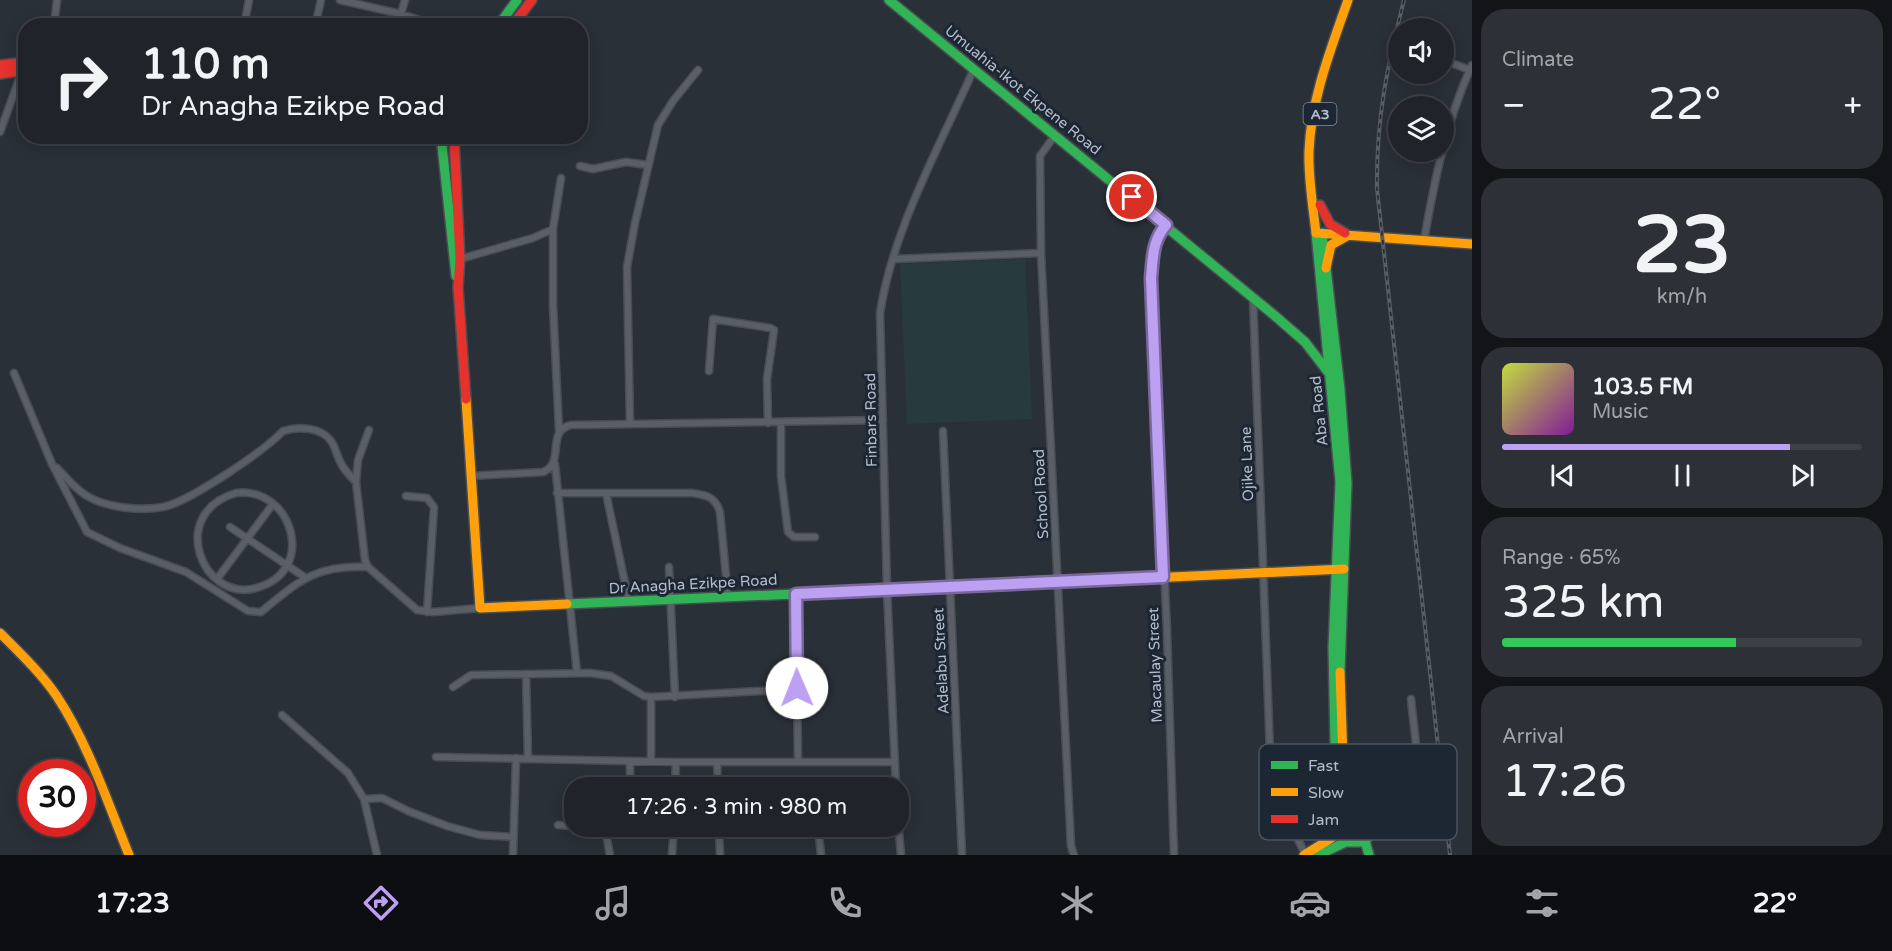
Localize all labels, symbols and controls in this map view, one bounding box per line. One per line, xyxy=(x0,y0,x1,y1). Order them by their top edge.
map controls xyxy=(1388,18,1454,162)
button: sound xyxy=(1388,18,1454,84)
street label: Umuahia-Ikot Ekpene Road xyxy=(941,21,1105,159)
text: 110 m xyxy=(141,39,270,90)
icon: right xyxy=(42,42,120,120)
text: Climate xyxy=(1502,48,1574,72)
text: 22° xyxy=(1648,78,1721,132)
text: − xyxy=(1502,86,1526,125)
text: + xyxy=(1843,86,1862,125)
text: Dr Anagha Ezikpe Road xyxy=(141,90,445,123)
button: layers xyxy=(1388,96,1454,162)
road number: A3 xyxy=(1304,103,1336,125)
pin xyxy=(1106,171,1157,222)
icon: arrive xyxy=(1115,180,1148,213)
text: 23 xyxy=(1633,199,1731,293)
text: km/h xyxy=(1657,285,1707,309)
street label: Finbars Road xyxy=(861,373,881,467)
text: 103.5 FM xyxy=(1592,374,1693,400)
street label: Aba Road xyxy=(1306,375,1332,447)
text: Music xyxy=(1592,400,1648,424)
street label: Ojike Lane xyxy=(1237,426,1257,502)
street label: School Road xyxy=(1030,449,1052,539)
icon: previous xyxy=(1546,459,1579,492)
icon: pause xyxy=(1666,459,1699,492)
icon: next xyxy=(1786,459,1819,492)
text: Range · 65% xyxy=(1502,546,1621,570)
street label: Dr Anagha Ezikpe Road xyxy=(608,571,778,597)
text: 325 km xyxy=(1502,576,1664,630)
street label: Adelabu Street xyxy=(929,607,953,715)
street label: Macaulay Street xyxy=(1144,607,1166,723)
position arrow xyxy=(765,656,829,720)
text: Arrival xyxy=(1502,725,1564,749)
legend xyxy=(1259,744,1457,840)
text: 17:26 xyxy=(1502,755,1627,809)
text: Fast xyxy=(1308,756,1339,776)
speed limit sign: 30 xyxy=(18,759,96,837)
text: Slow xyxy=(1308,783,1344,803)
text: 17:26 · 3 min · 980 m xyxy=(626,794,847,820)
text: Jam xyxy=(1308,810,1339,830)
icon: directions xyxy=(360,882,402,924)
icon: music xyxy=(592,882,634,924)
icon: phone xyxy=(824,882,866,924)
icon: climate xyxy=(1056,882,1098,924)
icon: car xyxy=(1289,882,1331,924)
icon: filters xyxy=(1521,882,1563,924)
text: 17:23 xyxy=(95,887,170,920)
text: 22° xyxy=(1753,887,1797,920)

